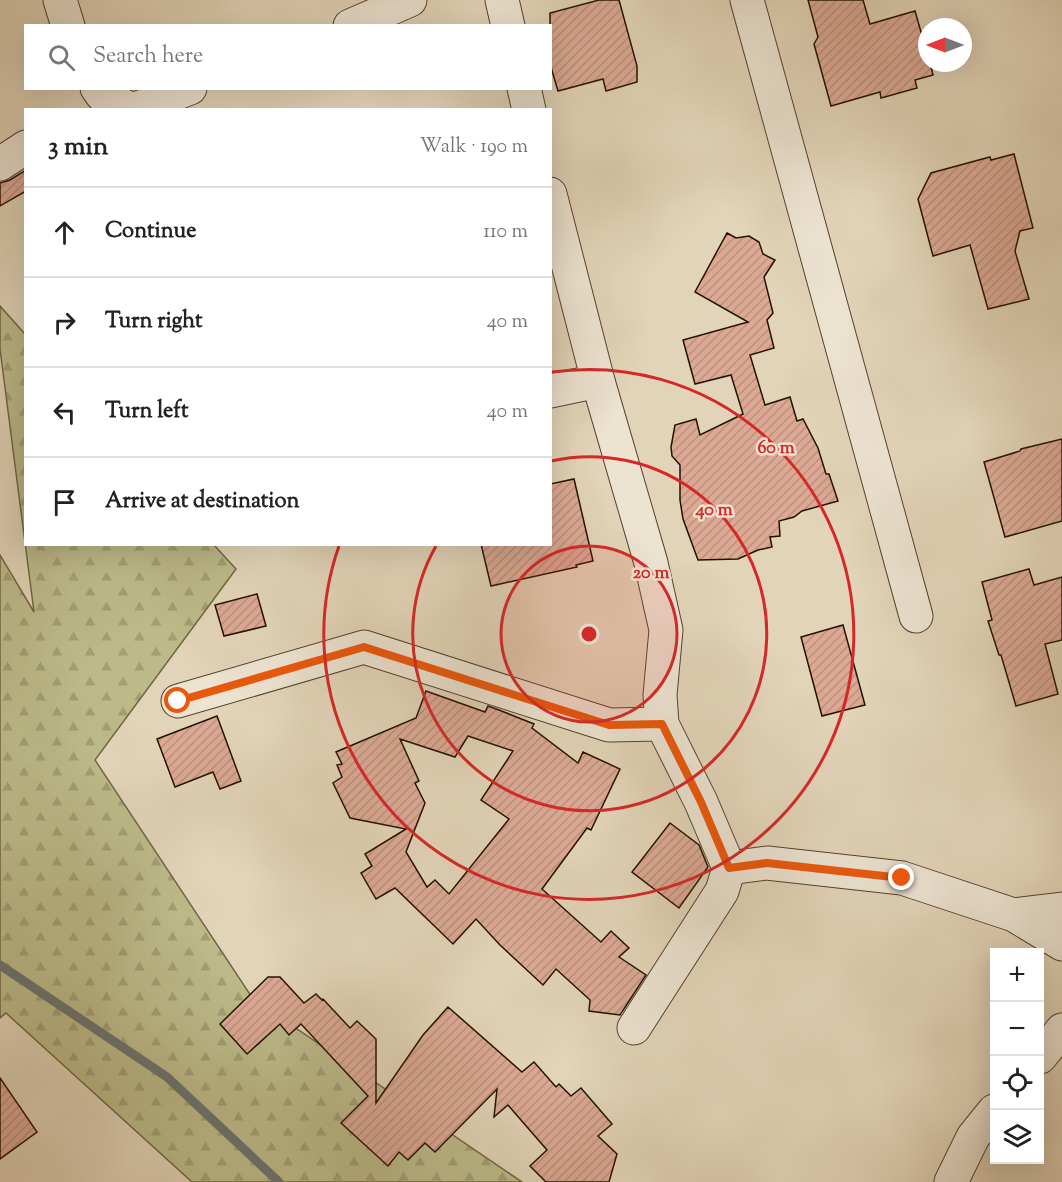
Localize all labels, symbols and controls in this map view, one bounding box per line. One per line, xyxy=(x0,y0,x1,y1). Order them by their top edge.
north arrow xyxy=(918,18,972,72)
search box xyxy=(24,24,552,90)
icon: search xyxy=(45,41,78,74)
text: Search here xyxy=(93,41,203,73)
text: 3 min xyxy=(48,129,108,166)
text: Walk · 190 m xyxy=(420,133,528,162)
icon: ahead xyxy=(48,216,81,249)
text: Continue xyxy=(105,216,196,248)
text: 110 m xyxy=(483,218,528,247)
icon: right xyxy=(48,306,81,339)
text: Turn right xyxy=(105,306,202,338)
text: 40 m xyxy=(487,308,528,337)
icon: left xyxy=(48,396,81,429)
text: Turn left xyxy=(105,396,188,428)
text: 40 m xyxy=(487,398,528,427)
text: 60 m xyxy=(757,436,795,462)
icon: arrive xyxy=(48,486,81,519)
text: Arrive at destination xyxy=(105,486,300,518)
text: 40 m xyxy=(694,498,733,524)
text: 20 m xyxy=(633,561,669,587)
centre of rings xyxy=(579,624,599,644)
route start xyxy=(164,687,190,713)
route end xyxy=(888,864,914,890)
map controls xyxy=(990,948,1044,1164)
button: + xyxy=(990,948,1044,1002)
button: − xyxy=(990,1002,1044,1056)
button: locate xyxy=(990,1056,1044,1110)
button: layers xyxy=(990,1110,1044,1164)

